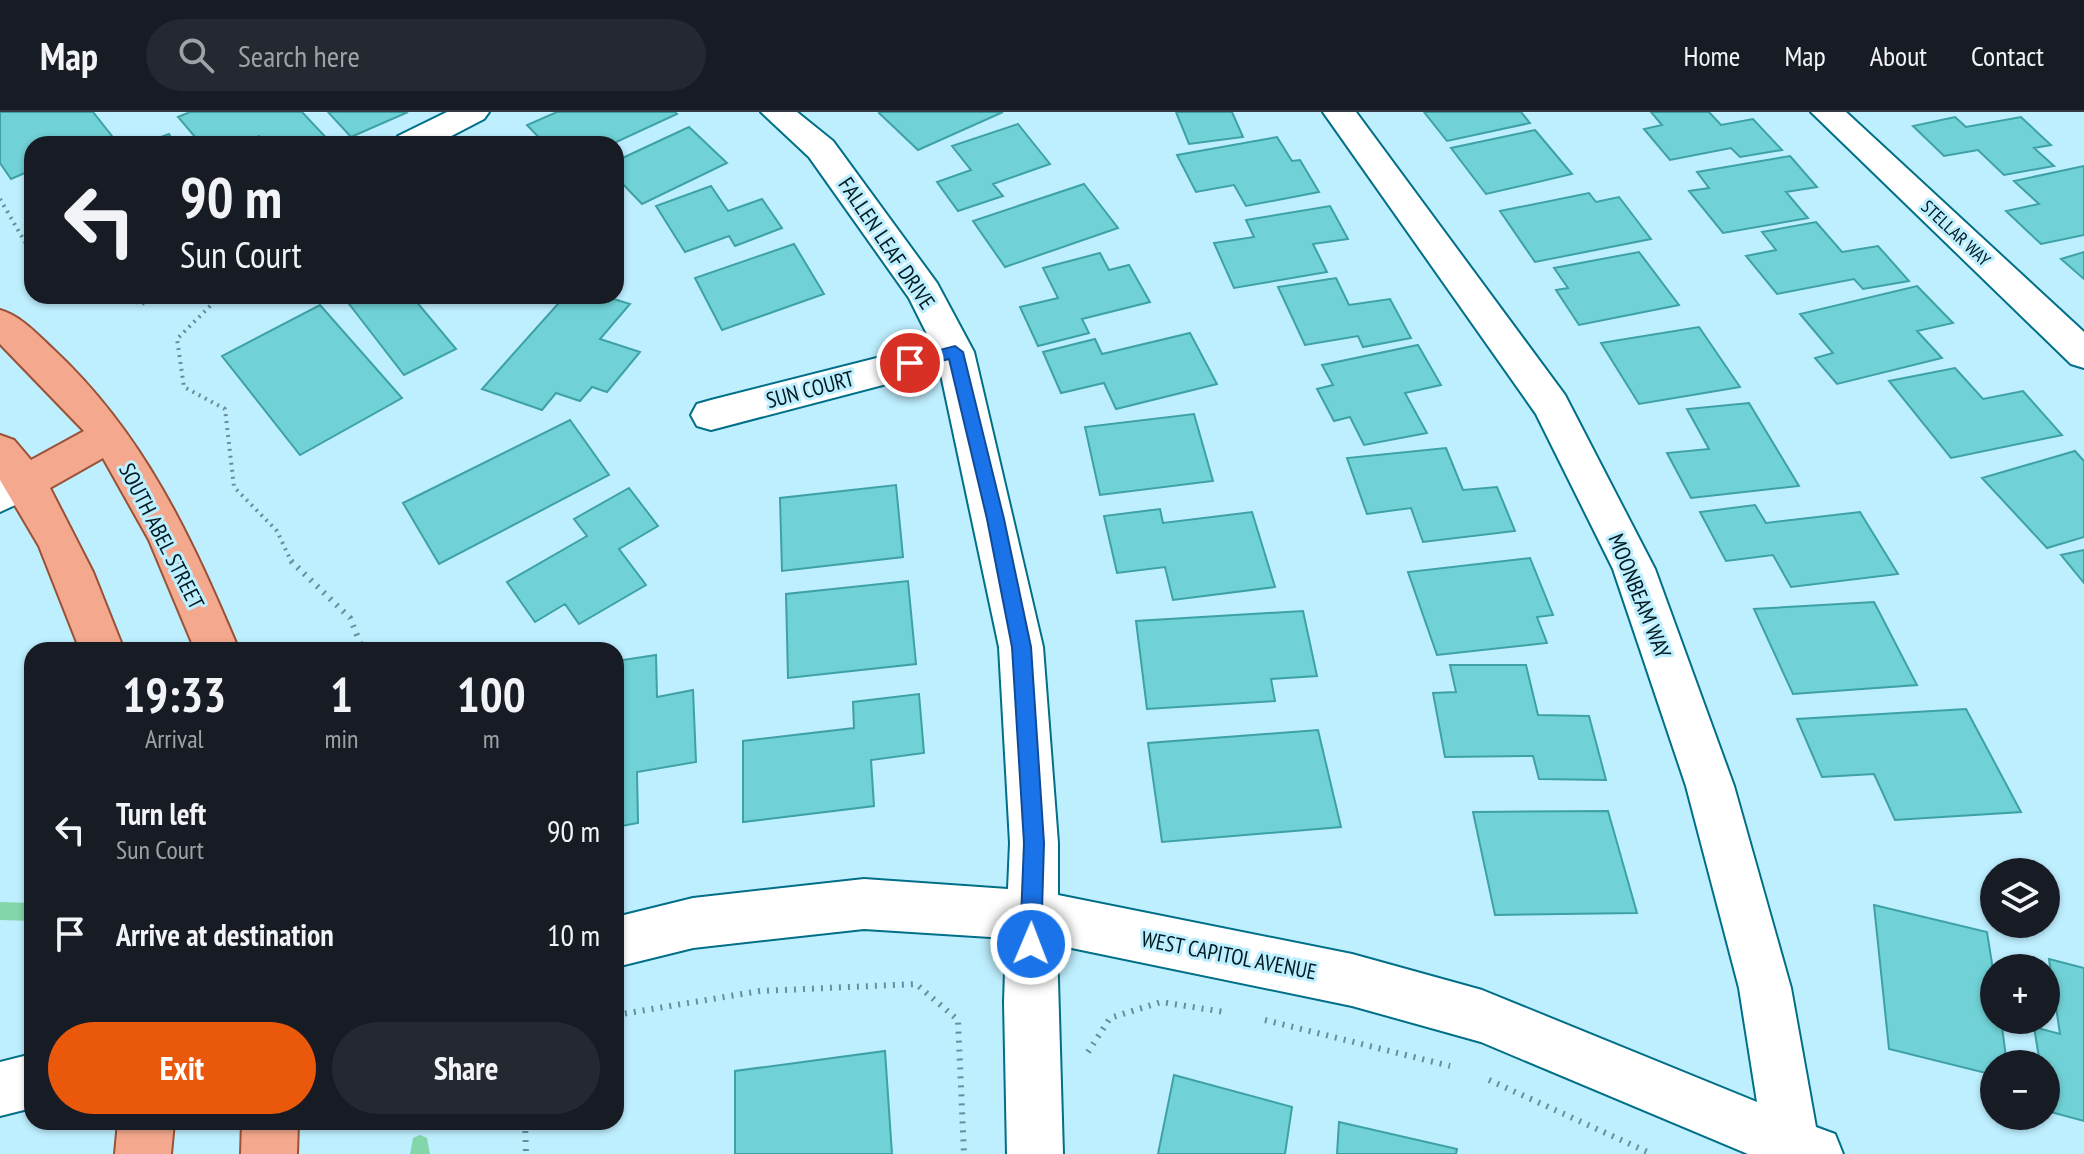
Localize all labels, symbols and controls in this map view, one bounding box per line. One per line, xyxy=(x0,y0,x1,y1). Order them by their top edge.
search box xyxy=(146,19,706,91)
text: Map xyxy=(40,31,98,80)
icon: search xyxy=(174,33,218,77)
text: Search here xyxy=(238,36,360,75)
text: Home xyxy=(1684,37,1740,74)
text: Map xyxy=(1784,37,1826,74)
text: About xyxy=(1870,37,1927,74)
text: Contact xyxy=(1971,37,2044,74)
text: 90 m xyxy=(180,161,282,233)
icon: left xyxy=(48,168,152,272)
street label: FALLEN LEAF DRIVE xyxy=(833,172,941,314)
street label: STELLAR WAY xyxy=(1917,195,1996,271)
text: Sun Court xyxy=(180,231,302,278)
pin xyxy=(876,329,944,397)
icon: arrive xyxy=(888,341,932,385)
street label: SUN COURT xyxy=(763,364,857,414)
street label: SOUTH ABEL STREET xyxy=(113,458,211,614)
street label: MOONBEAM WAY xyxy=(1602,530,1678,662)
text: 19:33 xyxy=(122,663,226,725)
text: 1 xyxy=(330,663,353,725)
text: 100 xyxy=(457,663,526,725)
text: Arrival xyxy=(145,722,204,755)
text: min xyxy=(324,722,358,755)
text: m xyxy=(483,722,500,755)
text: Turn left xyxy=(116,794,206,833)
icon: left xyxy=(48,808,92,852)
text: 90 m xyxy=(547,811,600,850)
text: Sun Court xyxy=(116,833,204,866)
map controls xyxy=(1980,858,2060,1130)
button: layers xyxy=(1980,858,2060,938)
position arrow xyxy=(989,902,1073,986)
icon: arrive xyxy=(48,912,92,956)
text: Arrive at destination xyxy=(116,915,334,954)
text: 10 m xyxy=(547,915,600,954)
street label: WEST CAPITOL AVENUE xyxy=(1139,924,1319,986)
button: + xyxy=(1980,954,2060,1034)
button: Exit xyxy=(48,1022,316,1114)
button: Share xyxy=(332,1022,600,1114)
button: − xyxy=(1980,1050,2060,1130)

